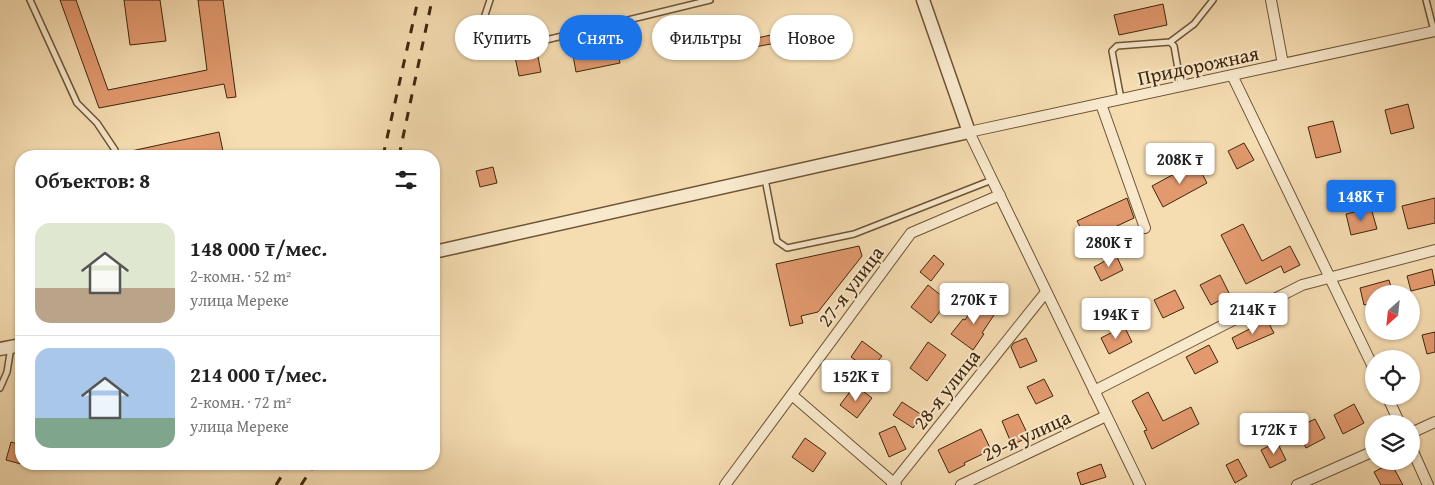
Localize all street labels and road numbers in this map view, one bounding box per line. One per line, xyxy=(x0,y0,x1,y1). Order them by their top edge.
street label: Придорожная xyxy=(1135,38,1261,92)
street label: 27-я улица xyxy=(810,239,890,333)
street label: 28-я улица xyxy=(905,342,987,435)
street label: 29-я улица xyxy=(977,402,1075,468)

